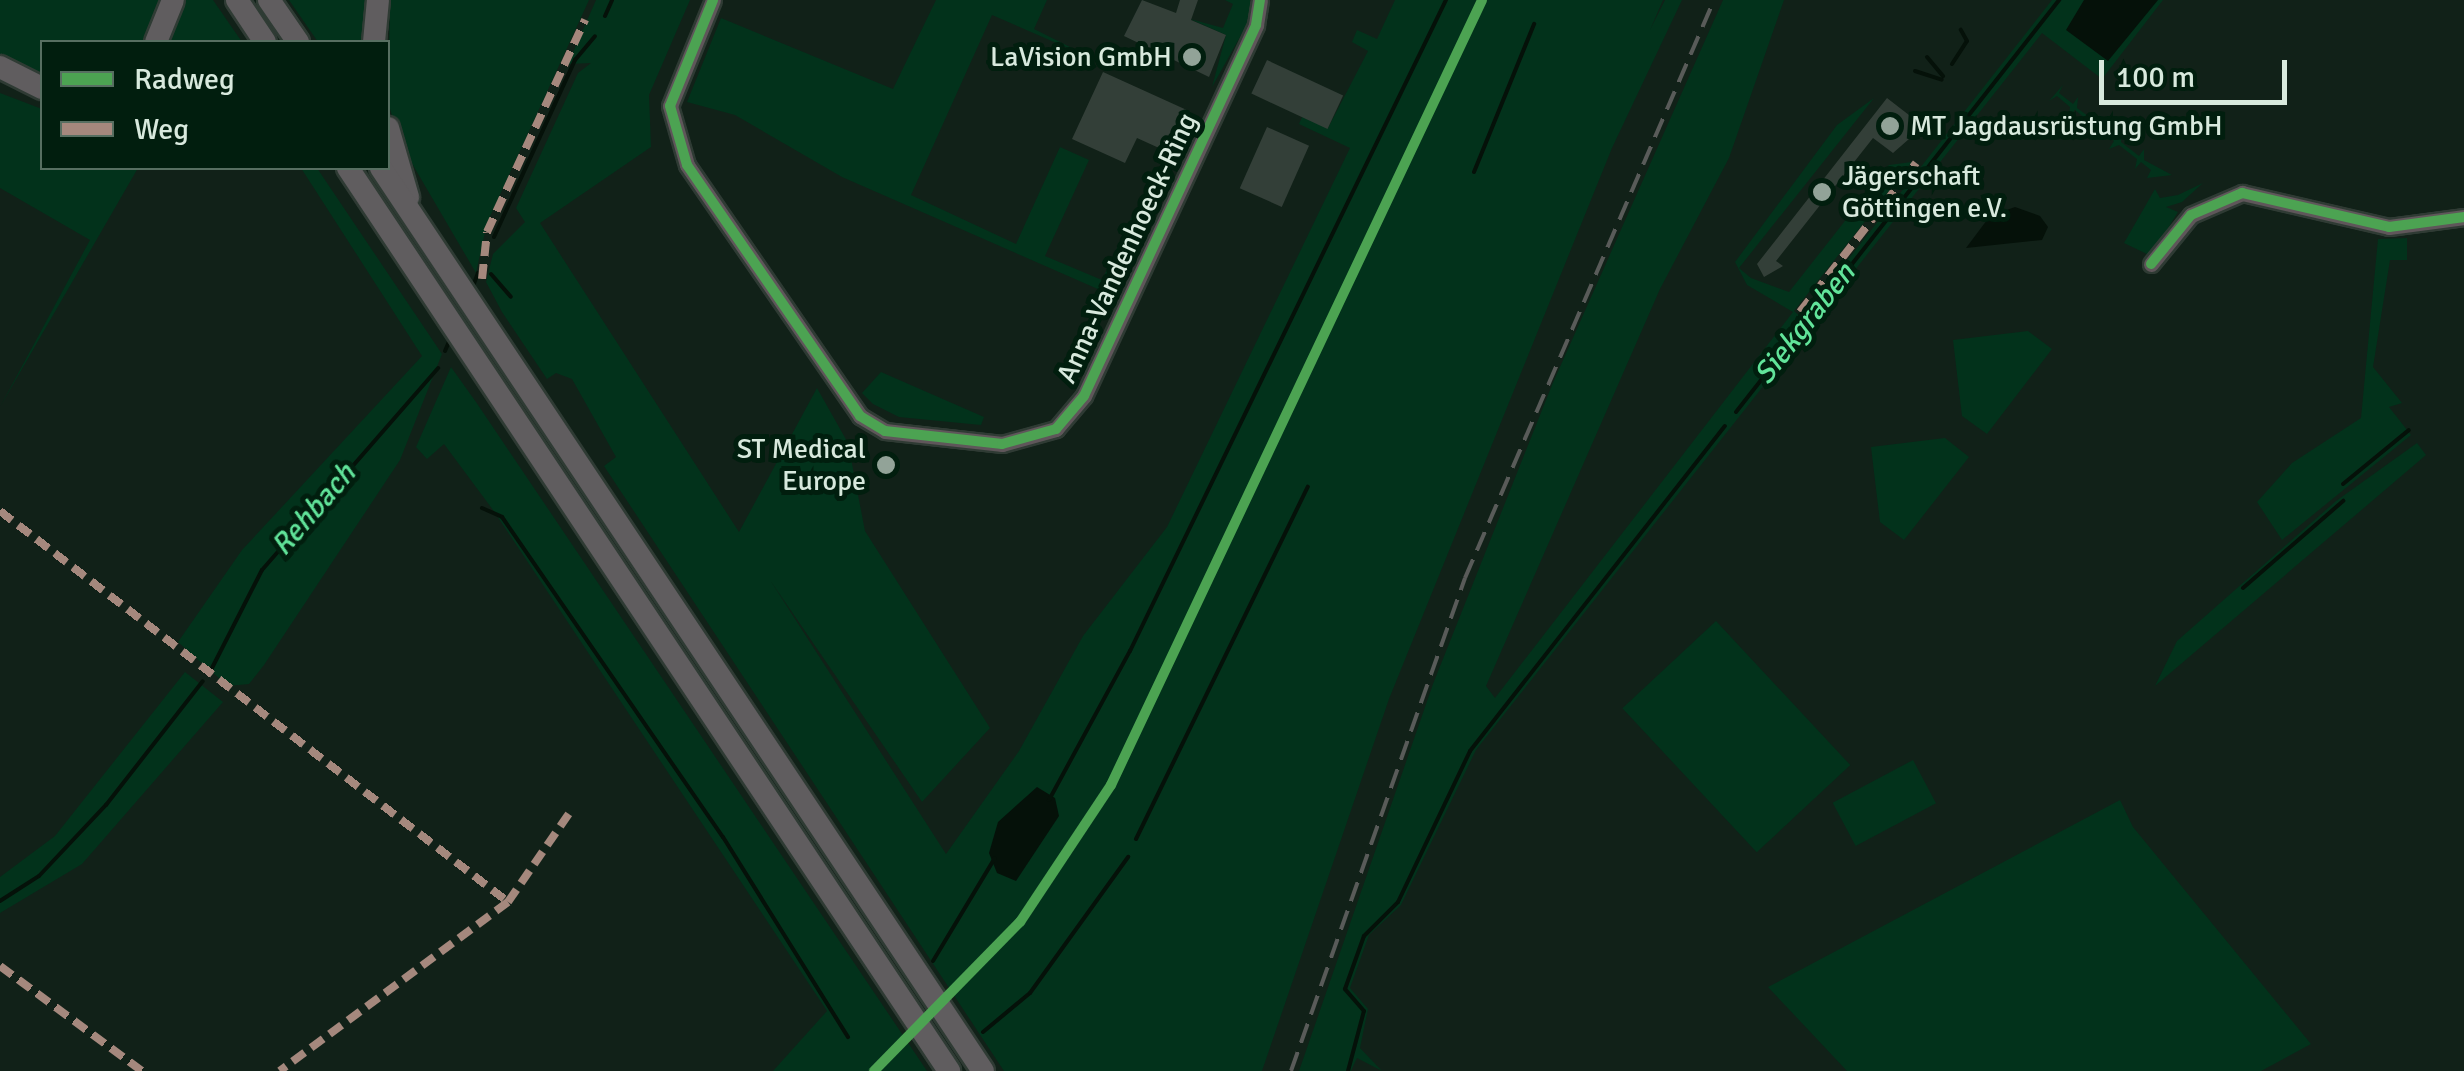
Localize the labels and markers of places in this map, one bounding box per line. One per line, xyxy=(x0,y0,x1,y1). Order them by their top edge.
place label: LaVision GmbH xyxy=(990,40,1172,74)
marker: LaVision GmbH xyxy=(1181,46,1203,68)
place label: MT Jagdausrüstung GmbH xyxy=(1910,109,2223,143)
marker: MT Jagdausrüstung GmbH xyxy=(1879,115,1901,137)
place label: Jägerschaft Göttingen e.V. xyxy=(1842,159,2007,225)
marker: Jägerschaft Göttingen e.V. xyxy=(1811,181,1833,203)
place label: ST Medical Europe xyxy=(737,432,866,498)
marker: ST Medical Europe xyxy=(875,454,897,476)

